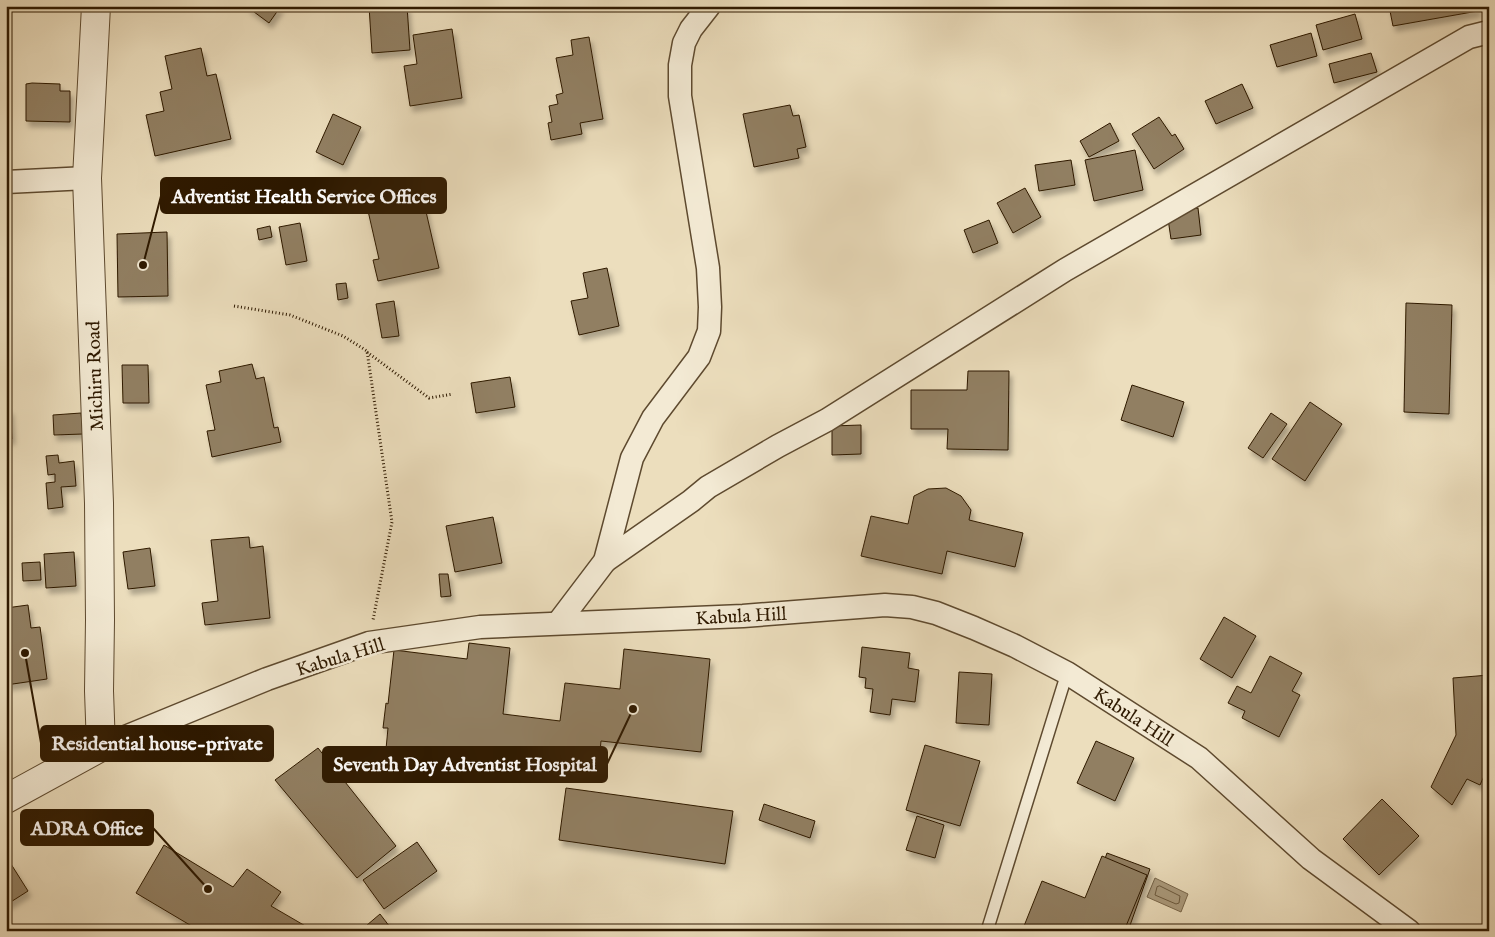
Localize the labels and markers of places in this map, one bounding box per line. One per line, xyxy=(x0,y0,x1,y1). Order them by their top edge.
callout: Adventist Health Service Offices xyxy=(161,178,446,213)
callout: Residential house-private xyxy=(41,726,273,761)
callout: Seventh Day Adventist Hospital xyxy=(323,747,607,782)
callout: ADRA Office xyxy=(21,810,153,845)

